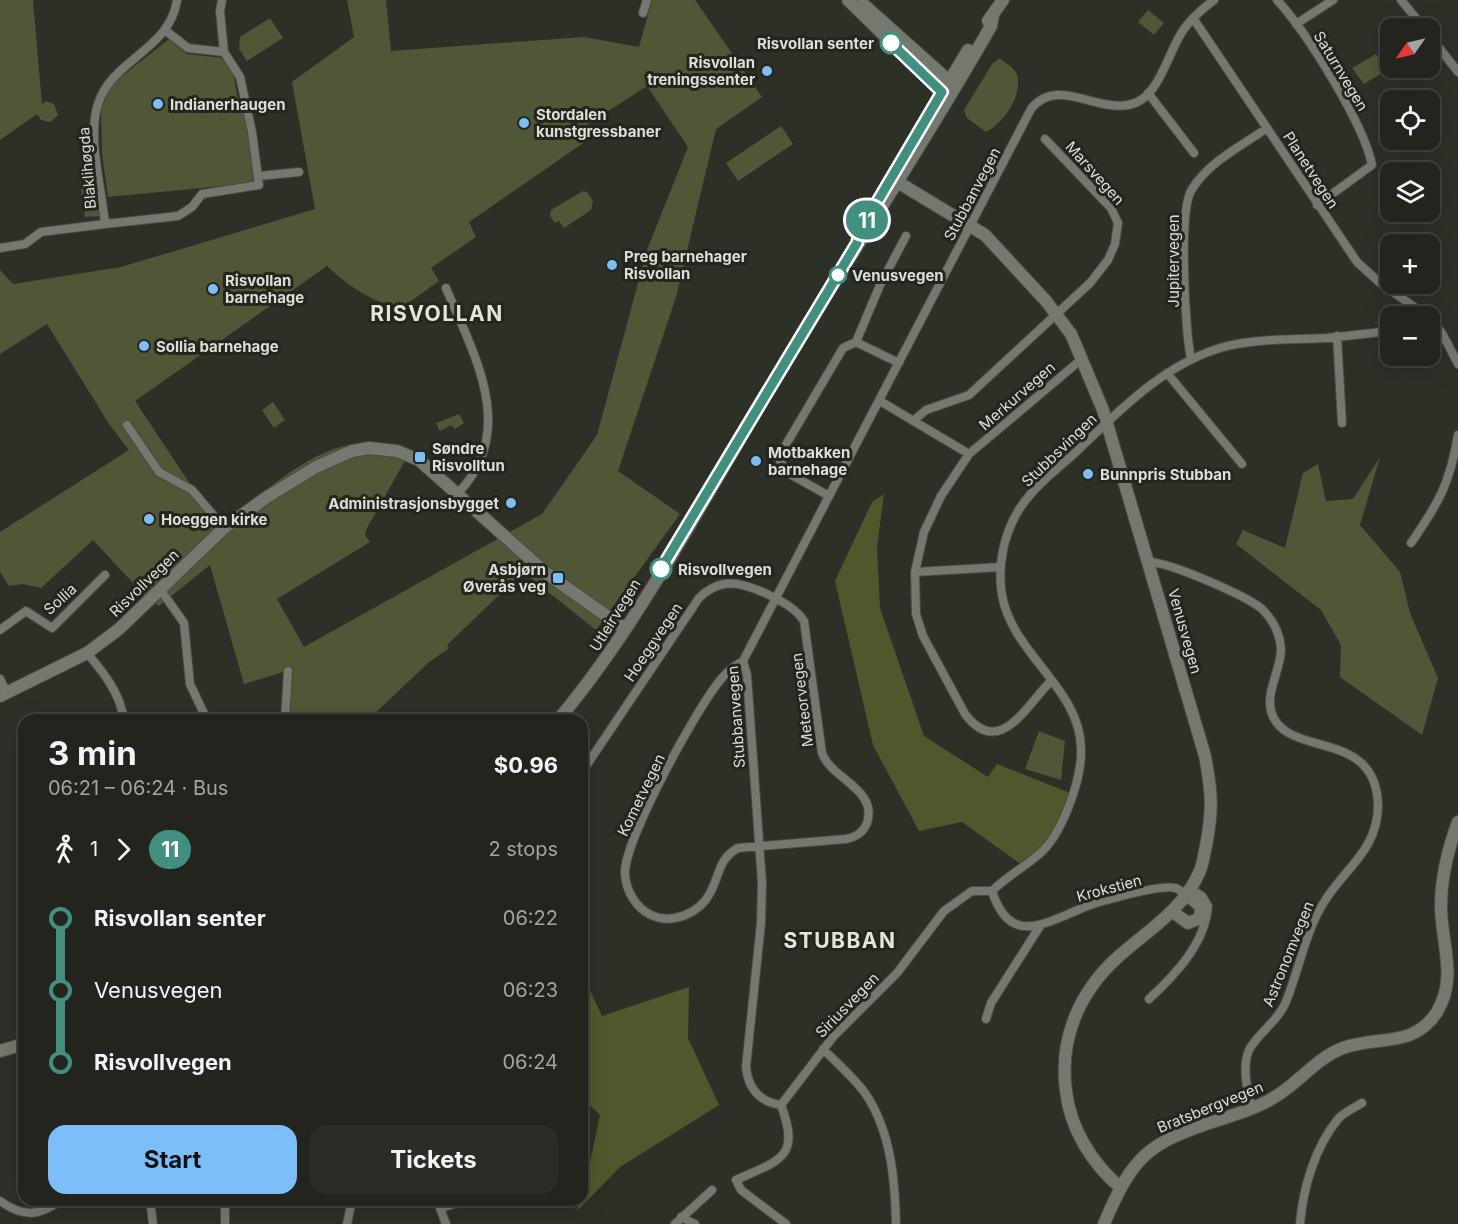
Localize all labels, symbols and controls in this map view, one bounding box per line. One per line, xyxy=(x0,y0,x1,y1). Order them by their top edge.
north arrow xyxy=(1380,18,1440,78)
map controls xyxy=(1380,18,1440,366)
street label: Saturnvegen xyxy=(1310,28,1372,114)
marker: Risvollan senter xyxy=(880,32,902,54)
place label: Risvollan senter xyxy=(757,34,874,53)
place label: Risvollan treningssenter xyxy=(647,53,755,89)
marker: Risvollan treningssenter xyxy=(760,64,774,78)
button: locate xyxy=(1380,90,1440,150)
place label: Indianerhaugen xyxy=(170,95,286,114)
marker: Indianerhaugen xyxy=(151,97,165,111)
place label: Stordalen kunstgressbaner xyxy=(536,105,661,141)
marker: Stordalen kunstgressbaner xyxy=(517,116,531,130)
street label: Blaklihøgda xyxy=(74,126,100,210)
street label: Planetvegen xyxy=(1279,128,1343,212)
street label: Marsvegen xyxy=(1061,137,1129,209)
street label: Stubbanvegen xyxy=(940,144,1004,244)
button: layers xyxy=(1380,162,1440,222)
line badge: 11 xyxy=(840,200,894,240)
text: 11 xyxy=(858,208,876,233)
street label: Jupitervegen xyxy=(1164,214,1183,308)
button: + xyxy=(1380,234,1440,294)
place label: Preg barnehager Risvollan xyxy=(624,247,747,283)
marker: Preg barnehager Risvollan xyxy=(605,258,619,272)
marker: Venusvegen xyxy=(829,266,847,284)
place label: Venusvegen xyxy=(852,266,944,285)
place label: Risvollan barnehage xyxy=(225,271,304,307)
marker: Risvollan barnehage xyxy=(206,282,220,296)
district label: RISVOLLAN xyxy=(370,301,504,326)
button: − xyxy=(1380,306,1440,366)
place label: Sollia barnehage xyxy=(156,337,279,356)
marker: Sollia barnehage xyxy=(137,339,151,353)
street label: Merkurvegen xyxy=(975,358,1059,434)
street label: Stubbsvingen xyxy=(1017,409,1101,491)
place label: Søndre Risvolltun xyxy=(432,439,505,475)
place label: Motbakken barnehage xyxy=(768,443,850,479)
marker: Søndre Risvolltun xyxy=(413,450,427,464)
marker: Motbakken barnehage xyxy=(749,454,763,468)
place label: Bunnpris Stubban xyxy=(1100,465,1231,484)
marker: Bunnpris Stubban xyxy=(1081,467,1095,481)
place label: Administrasjonsbygget xyxy=(328,494,499,513)
marker: Administrasjonsbygget xyxy=(504,496,518,510)
place label: Hoeggen kirke xyxy=(161,510,268,529)
marker: Hoeggen kirke xyxy=(142,512,156,526)
street label: Risvollvegen xyxy=(105,545,183,621)
marker: Risvollvegen xyxy=(650,558,672,580)
place label: Asbjørn Øverås veg xyxy=(463,560,546,596)
place label: Risvollvegen xyxy=(678,560,772,579)
marker: Asbjørn Øverås veg xyxy=(551,571,565,585)
street label: Utleirvegen xyxy=(585,575,645,655)
street label: Sollia xyxy=(40,579,80,619)
street label: Venusvegen xyxy=(1164,586,1206,676)
street label: Hoeggvegen xyxy=(620,599,686,685)
street label: Meteorvegen xyxy=(787,652,817,748)
street label: Stubbanvegen xyxy=(723,665,749,769)
text: 3 min xyxy=(48,733,137,773)
street label: Kometvegen xyxy=(613,751,669,839)
text: $0.96 xyxy=(494,752,558,778)
text: 06:21 – 06:24 · Bus xyxy=(48,776,228,800)
icon: walk xyxy=(48,833,81,866)
icon: forward xyxy=(107,833,140,866)
text: 1 xyxy=(90,837,98,861)
text: 11 xyxy=(161,837,179,862)
text: 2 stops xyxy=(488,837,558,861)
street label: Krokstien xyxy=(1074,870,1144,906)
street label: Astronomvegen xyxy=(1258,899,1318,1009)
text: Risvollan senter xyxy=(94,905,266,931)
text: 06:22 xyxy=(503,906,558,930)
district label: STUBBAN xyxy=(783,928,897,953)
street label: Siriusvegen xyxy=(811,968,883,1042)
text: Venusvegen xyxy=(94,977,223,1003)
text: 06:23 xyxy=(503,978,558,1002)
text: Risvollvegen xyxy=(94,1049,232,1075)
text: 06:24 xyxy=(502,1050,558,1074)
street label: Bratsbergvegen xyxy=(1154,1077,1266,1137)
button: Start xyxy=(48,1125,297,1194)
button: Tickets xyxy=(309,1125,558,1194)

